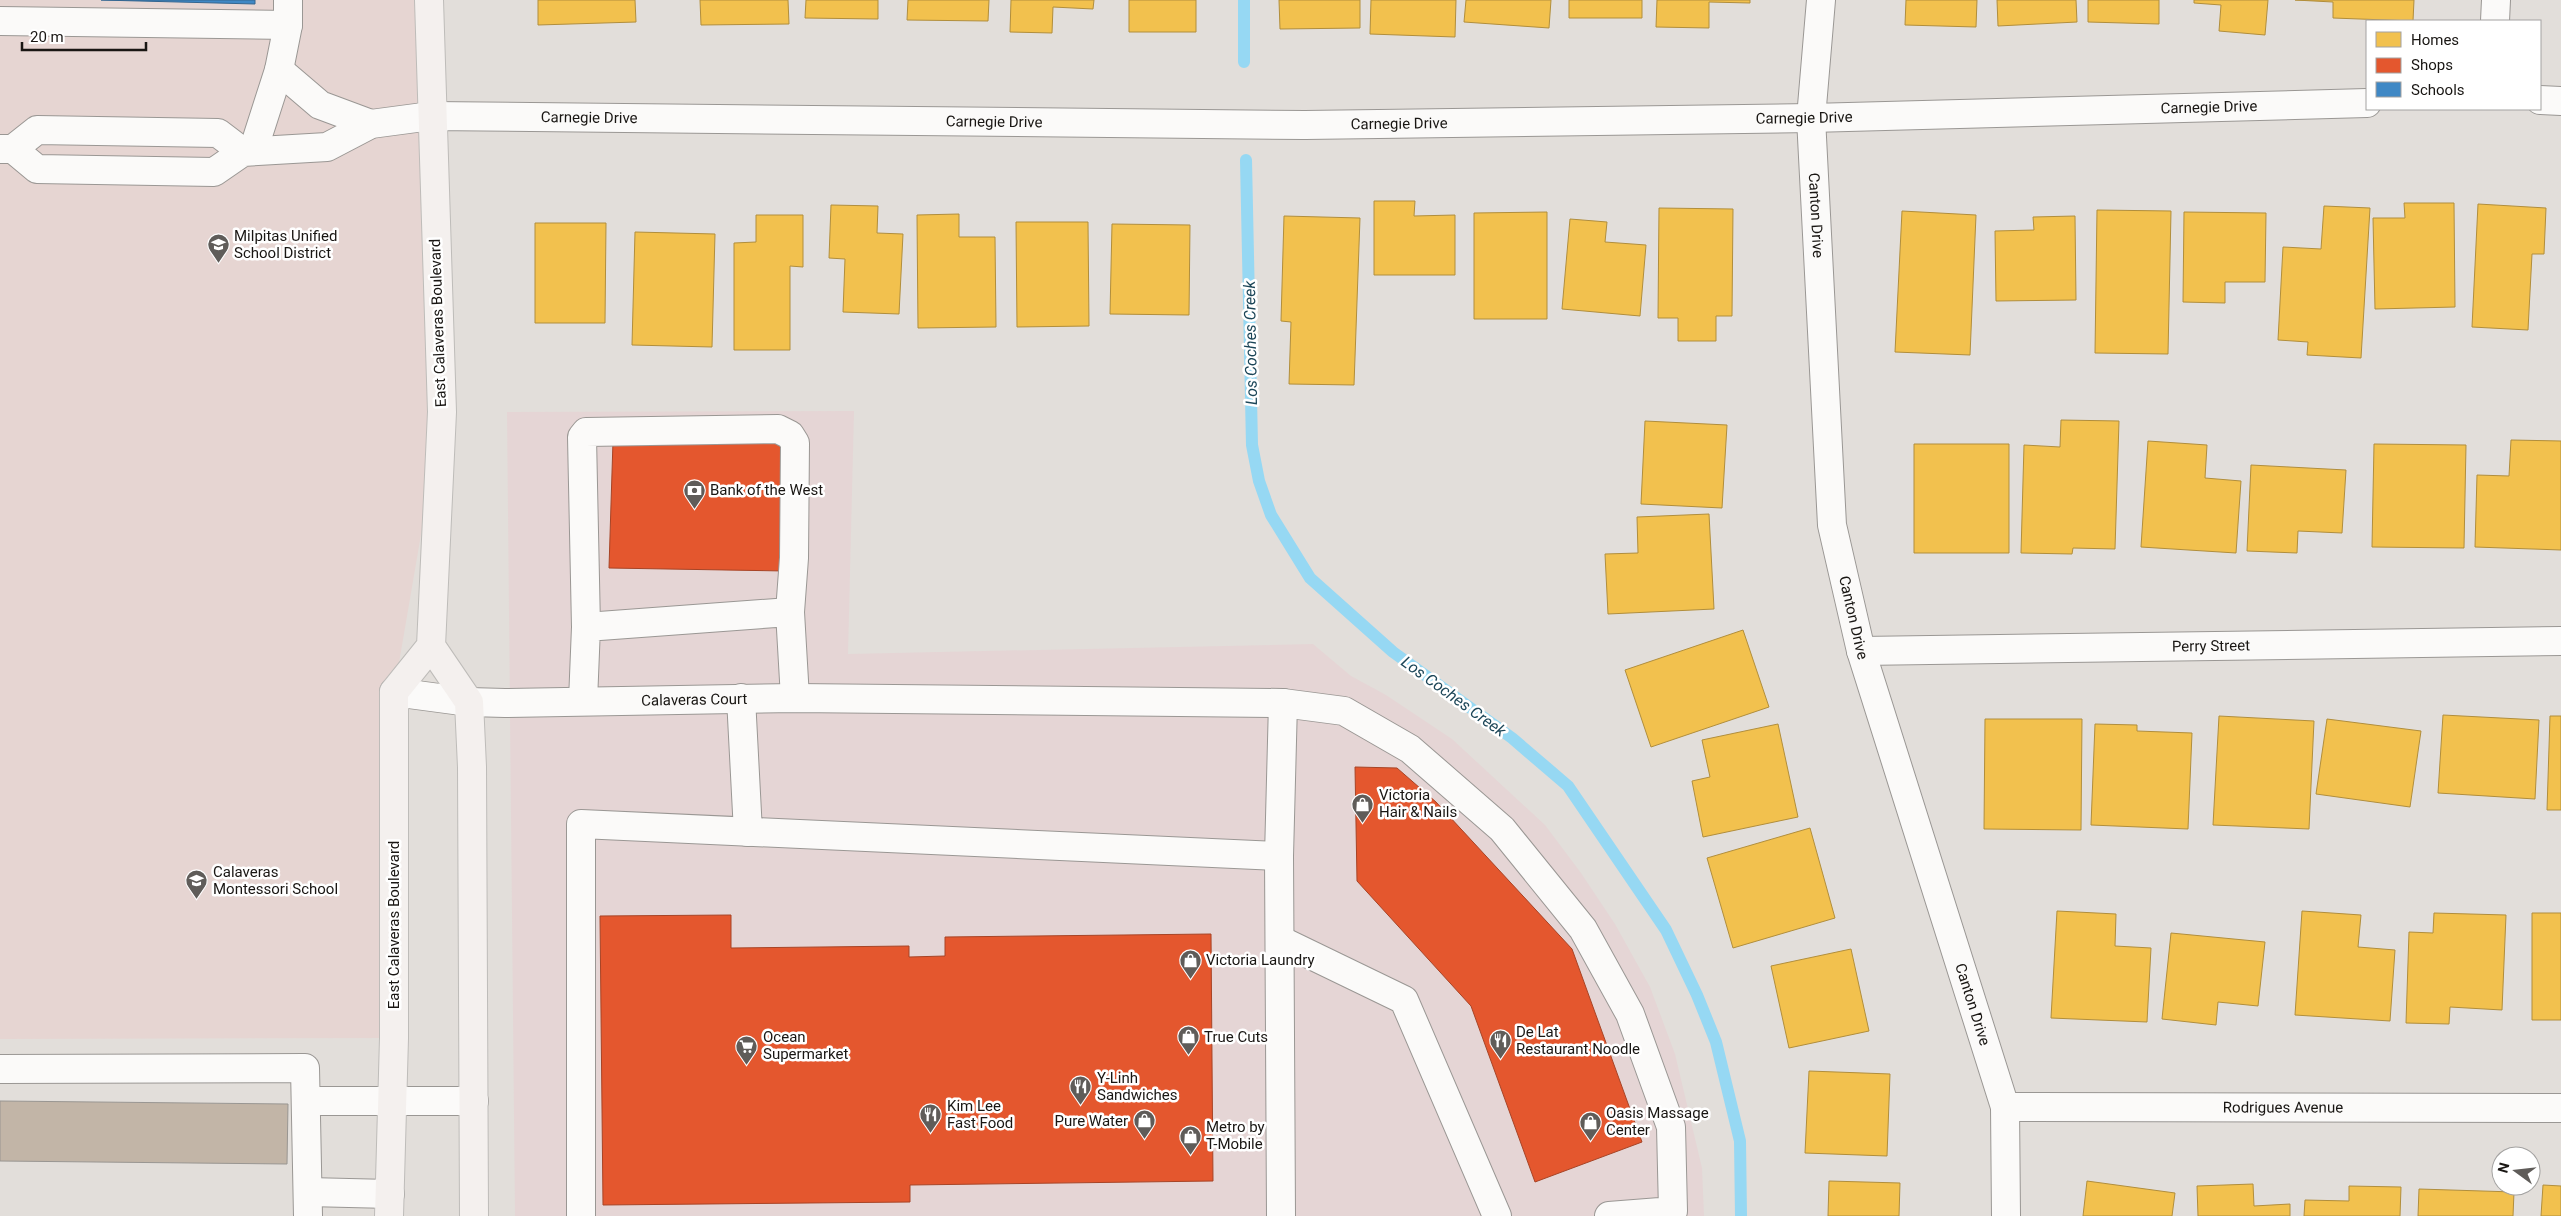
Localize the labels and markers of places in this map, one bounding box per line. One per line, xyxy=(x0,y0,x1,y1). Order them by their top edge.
place label: Milpitas Unified School District xyxy=(234,227,337,262)
school or university icon: Milpitas Unified School District xyxy=(206,233,230,264)
bank icon: Bank of the West xyxy=(682,478,706,509)
place label: Bank of the West xyxy=(710,481,823,499)
place label: Victoria Hair & Nails xyxy=(1379,786,1457,821)
shop icon: Victoria Hair & Nails xyxy=(1351,792,1375,823)
place label: Calaveras Montessori School xyxy=(213,863,338,898)
school or university icon: Calaveras Montessori School xyxy=(185,869,209,900)
shop icon: Victoria Laundry xyxy=(1178,948,1202,979)
place label: Victoria Laundry xyxy=(1206,951,1315,969)
place label: De Lat Restaurant Noodle xyxy=(1516,1023,1640,1058)
shop icon: True Cuts xyxy=(1176,1025,1200,1056)
place label: Ocean Supermarket xyxy=(763,1028,848,1063)
place label: True Cuts xyxy=(1204,1028,1268,1046)
restaurant icon: De Lat Restaurant Noodle xyxy=(1488,1029,1512,1060)
supermarket icon: Ocean Supermarket xyxy=(735,1034,759,1065)
place label: Y-Linh Sandwiches xyxy=(1097,1069,1178,1104)
restaurant icon: Y-Linh Sandwiches xyxy=(1069,1075,1093,1106)
place label: Kim Lee Fast Food xyxy=(947,1097,1013,1132)
restaurant icon: Kim Lee Fast Food xyxy=(919,1103,943,1134)
place label: Oasis Massage Center xyxy=(1606,1104,1709,1139)
shop icon: Pure Water xyxy=(1132,1109,1156,1140)
shop icon: Oasis Massage Center xyxy=(1578,1110,1602,1141)
place label: Pure Water xyxy=(1054,1112,1128,1130)
place label: Metro by T-Mobile xyxy=(1206,1118,1265,1153)
shop icon: Metro by T-Mobile xyxy=(1178,1124,1202,1155)

